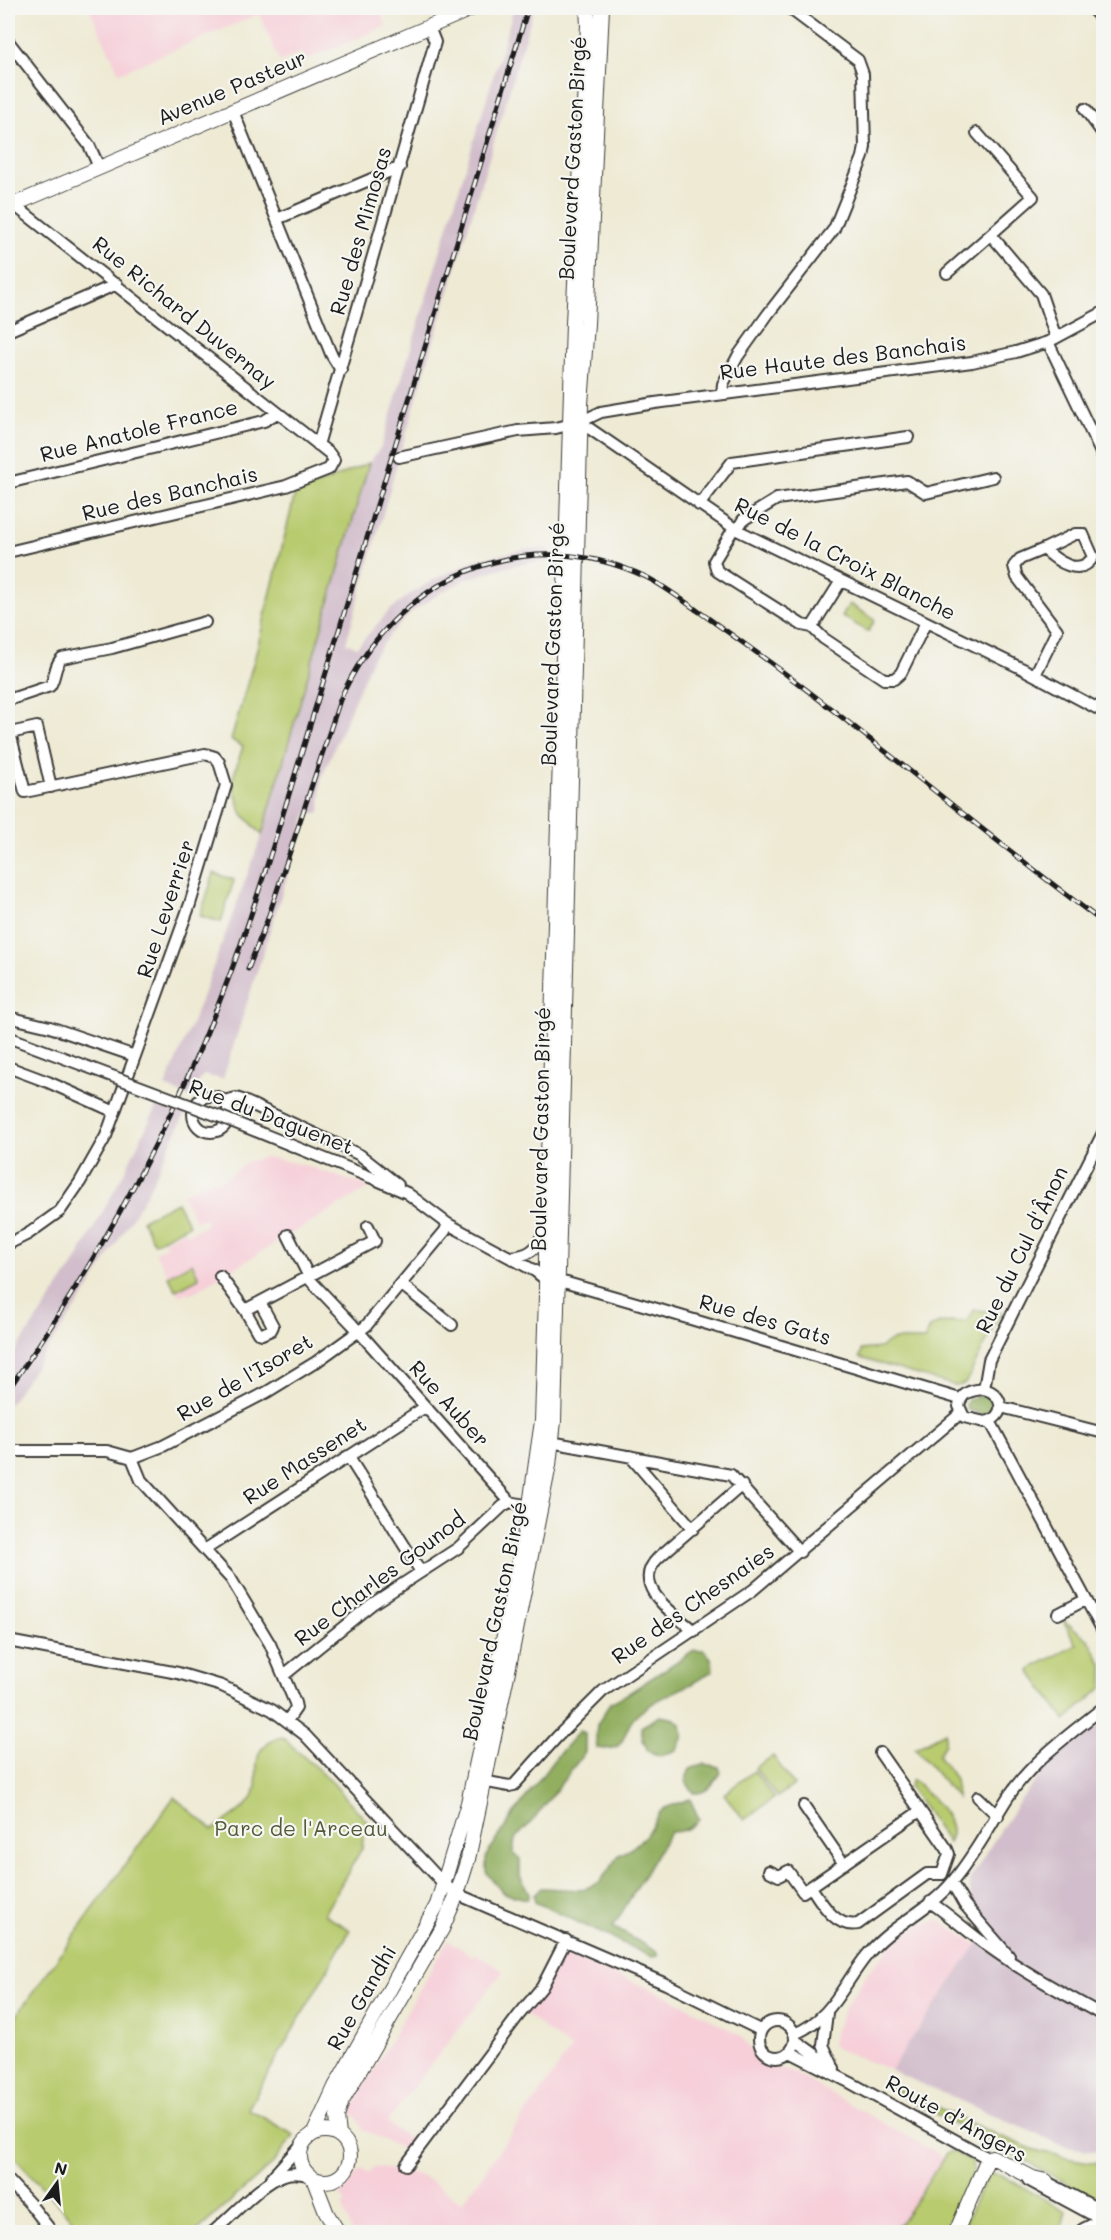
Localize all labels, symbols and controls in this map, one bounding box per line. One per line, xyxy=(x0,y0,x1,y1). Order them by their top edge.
street label: Boulevard Gaston Birgé xyxy=(552,35,591,281)
street label: Avenue Pasteur xyxy=(153,43,310,130)
street label: Rue des Mimosas xyxy=(323,143,396,318)
street label: Rue Richard Duvernay xyxy=(88,229,282,394)
street label: Rue Haute des Banchais xyxy=(718,328,968,385)
street label: Rue Anatole France xyxy=(37,392,240,467)
street label: Rue des Banchais xyxy=(79,459,260,526)
street label: Rue de la Croix Blanche xyxy=(730,490,961,625)
street label: Boulevard Gaston Birgé xyxy=(534,521,569,766)
street label: Rue Leverrier xyxy=(130,836,200,981)
street label: Boulevard Gaston Birgé xyxy=(524,1007,555,1251)
street label: Rue du Daguenet xyxy=(185,1072,358,1159)
street label: Rue du Cul d'Ânon xyxy=(968,1161,1073,1337)
street label: Rue des Gats xyxy=(696,1287,835,1350)
street label: Rue de l'Isoret xyxy=(172,1327,317,1426)
street label: Rue Auber xyxy=(404,1354,496,1452)
street label: Rue Massenet xyxy=(237,1410,371,1510)
street label: Boulevard Gaston Birgé xyxy=(455,1498,532,1743)
street label: Rue Charles Gounod xyxy=(288,1505,470,1651)
street label: Rue des Chesnaies xyxy=(606,1537,779,1669)
park label: Parc de l'Arceau xyxy=(214,1814,388,1841)
street label: Rue Gandhi xyxy=(320,1940,402,2054)
street label: Route d’Angers xyxy=(881,2068,1032,2168)
north arrow xyxy=(27,2153,87,2213)
text: N xyxy=(52,2156,70,2180)

